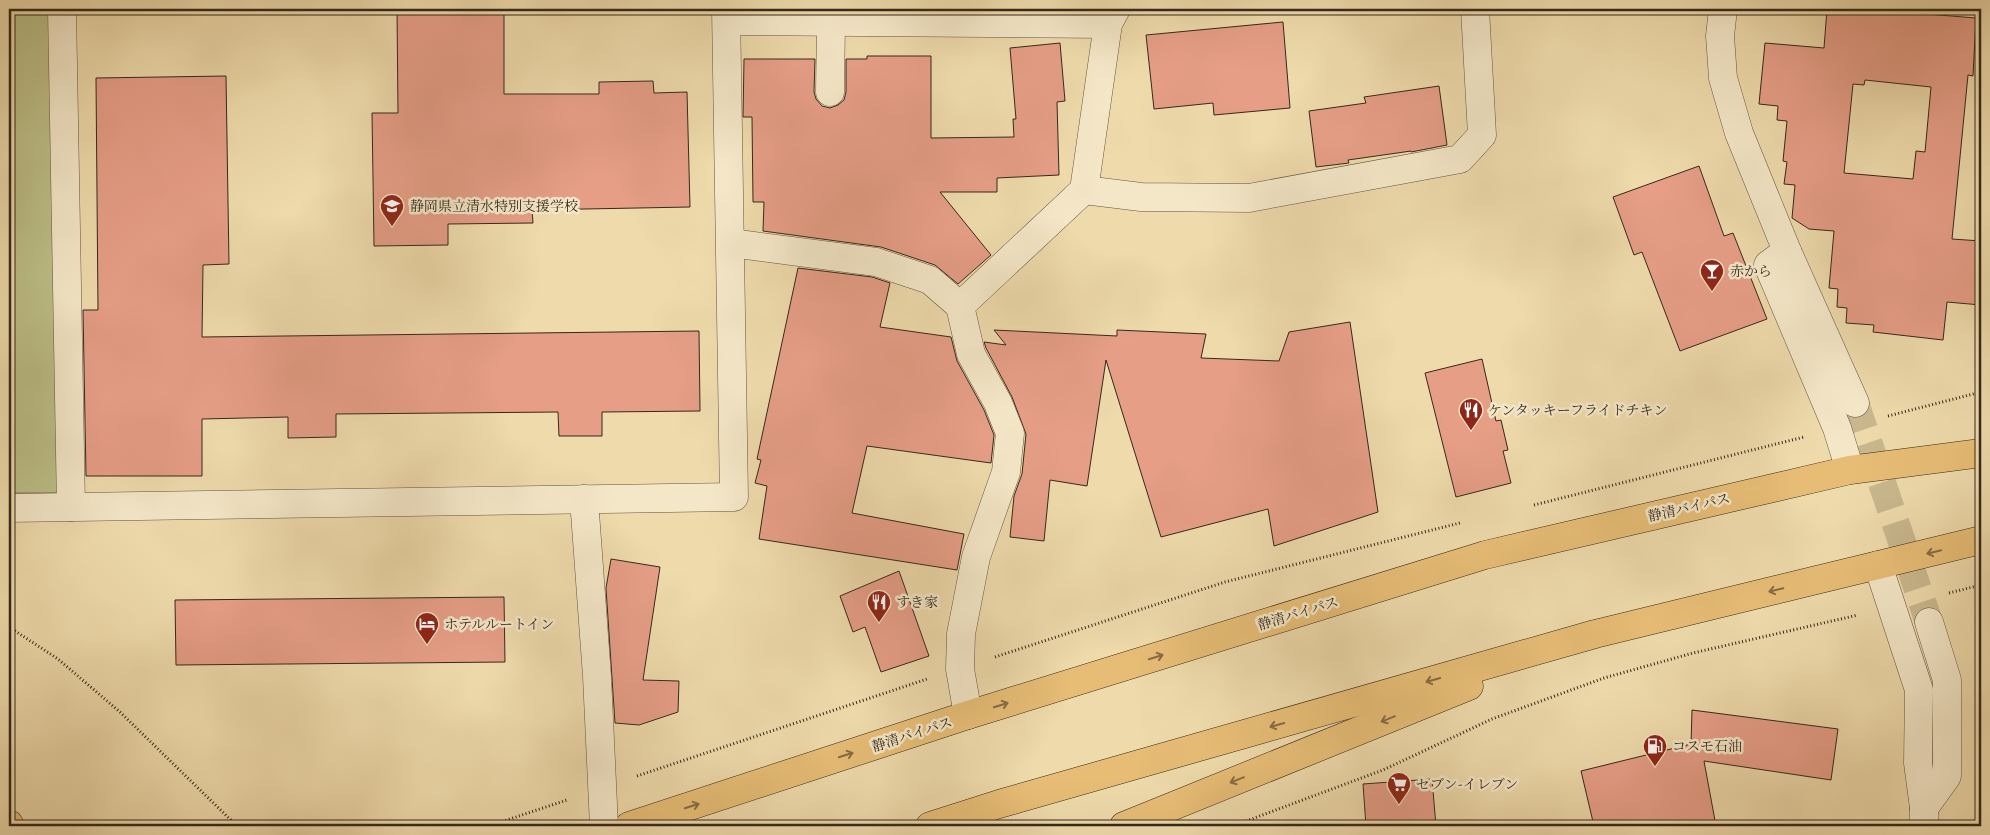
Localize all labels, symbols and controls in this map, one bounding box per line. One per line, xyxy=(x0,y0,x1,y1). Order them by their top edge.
school or university icon: 静岡県立清水特別支援学校 xyxy=(379,193,405,227)
place label: 静岡県立清水特別支援学校 xyxy=(410,197,578,216)
bar icon: 赤から xyxy=(1699,258,1725,292)
place label: 赤から xyxy=(1730,262,1772,281)
restaurant icon: ケンタッキーフライドチキン xyxy=(1458,397,1484,431)
place label: ケンタッキーフライドチキン xyxy=(1488,401,1667,420)
street label: 静清バイパス xyxy=(1646,489,1732,526)
one-way arrow xyxy=(1926,547,1942,557)
one-way arrow xyxy=(1769,586,1785,595)
restaurant icon: すき家 xyxy=(866,589,892,623)
street label: 静清バイパス xyxy=(1255,592,1341,635)
place label: すき家 xyxy=(896,593,938,612)
hotel icon: ホテルルートイン xyxy=(414,611,440,645)
place label: ホテルルートイン xyxy=(444,615,554,634)
one-way arrow xyxy=(1148,652,1164,661)
one-way arrow xyxy=(1425,676,1441,686)
one-way arrow xyxy=(993,700,1008,709)
street label: 静清バイパス xyxy=(869,713,955,756)
one-way arrow xyxy=(1381,714,1396,724)
one-way arrow xyxy=(1269,720,1285,730)
fuel station icon: コスモ石油 xyxy=(1642,733,1668,767)
place label: コスモ石油 xyxy=(1672,737,1742,756)
one-way arrow xyxy=(838,750,854,759)
supermarket icon: セブン-イレブン xyxy=(1386,771,1412,805)
place label: セブン-イレブン xyxy=(1416,775,1518,794)
one-way arrow xyxy=(1230,777,1245,786)
one-way arrow xyxy=(684,800,700,810)

